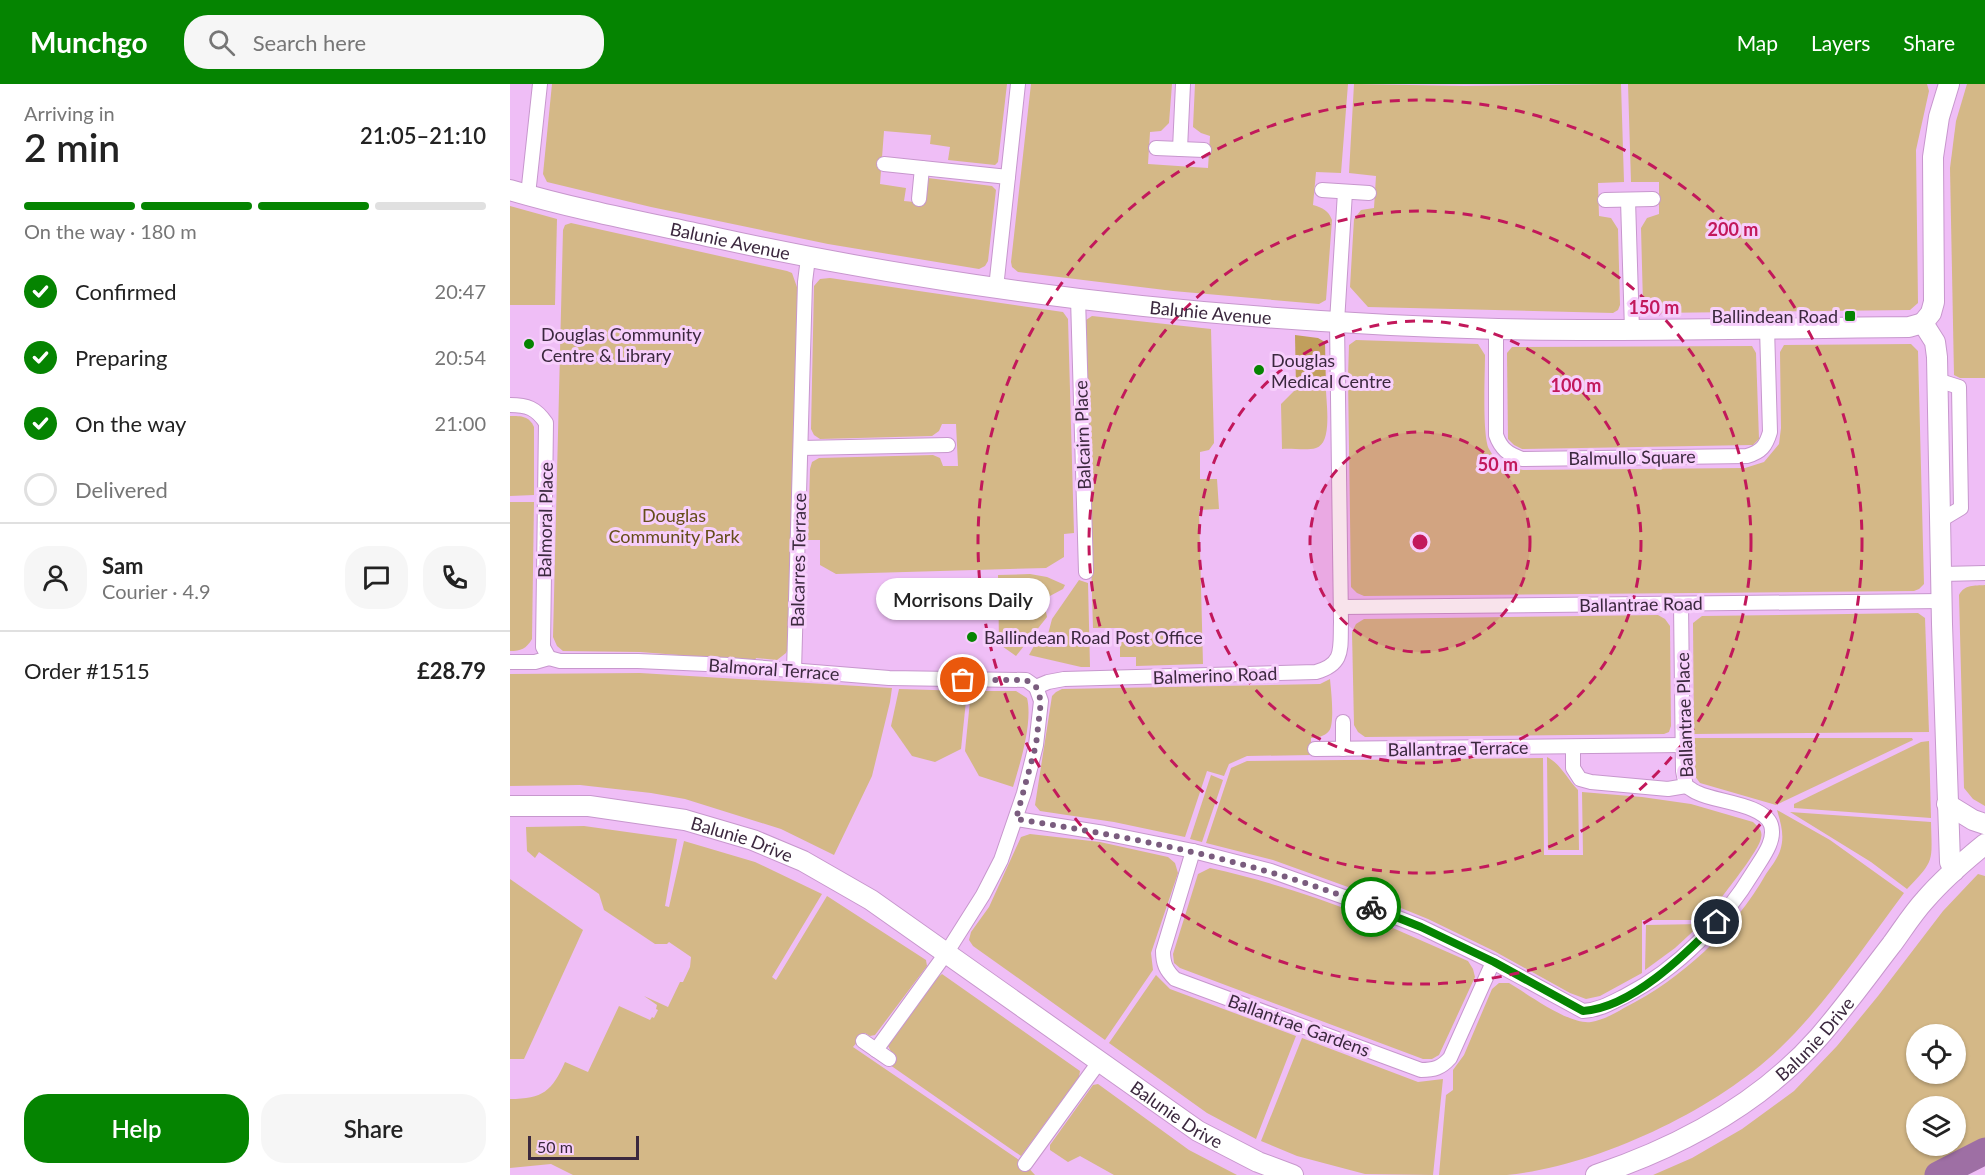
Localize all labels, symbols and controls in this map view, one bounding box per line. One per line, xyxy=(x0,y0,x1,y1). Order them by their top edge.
search box xyxy=(184,15,604,69)
text: Munchgo xyxy=(30,25,148,59)
icon: search xyxy=(205,26,238,59)
text: Search here xyxy=(253,29,366,56)
text: Map xyxy=(1737,30,1778,55)
text: Layers xyxy=(1811,30,1870,55)
text: Share xyxy=(1903,30,1955,55)
text: Arriving in xyxy=(24,101,115,125)
text: 21:05–21:10 xyxy=(360,122,486,149)
text: 2 min xyxy=(24,124,120,170)
street label: Balunie Avenue xyxy=(668,217,792,264)
text: 200 m xyxy=(1708,218,1758,240)
text: On the way · 180 m xyxy=(24,219,197,243)
icon: check xyxy=(24,275,57,308)
text: Confirmed xyxy=(75,278,177,305)
text: 20:47 xyxy=(435,279,486,303)
street label: Balunie Avenue xyxy=(1149,296,1272,329)
text: 150 m xyxy=(1629,296,1679,318)
place label: Ballindean Road xyxy=(1712,305,1838,327)
marker: Ballindean Road xyxy=(1843,309,1857,323)
place label: Douglas Community Centre & Library xyxy=(541,323,702,366)
marker: Douglas Community Centre & Library xyxy=(522,337,536,351)
icon: check xyxy=(24,341,57,374)
text: Preparing xyxy=(75,344,167,371)
text: 20:54 xyxy=(435,345,486,369)
place label: Douglas Medical Centre xyxy=(1271,349,1391,392)
marker: Douglas Medical Centre xyxy=(1252,363,1266,377)
text: 100 m xyxy=(1551,374,1601,396)
street label: Balcairn Place xyxy=(1069,380,1095,490)
icon: check xyxy=(24,407,57,440)
text: On the way xyxy=(75,410,186,437)
text: 21:00 xyxy=(435,411,486,435)
street label: Balmullo Square xyxy=(1568,445,1696,469)
text: 50 m xyxy=(1478,453,1518,475)
street label: Balmoral Place xyxy=(533,462,557,578)
text: Delivered xyxy=(75,476,168,503)
street label: Balcarres Terrace xyxy=(786,493,810,627)
park label: Douglas Community Park xyxy=(608,504,740,547)
centre of rings xyxy=(1410,532,1430,552)
button: person xyxy=(24,546,87,609)
button: chat xyxy=(345,546,408,609)
button: phone xyxy=(423,546,486,609)
text: Sam xyxy=(102,552,144,579)
callout: Morrisons Daily xyxy=(876,578,1050,620)
text: Courier · 4.9 xyxy=(102,579,211,603)
text: Morrisons Daily xyxy=(893,587,1033,611)
street label: Ballantrae Road xyxy=(1579,592,1703,616)
place label: Ballindean Road Post Office xyxy=(984,626,1203,648)
marker: Ballindean Road Post Office xyxy=(965,630,979,644)
street label: Ballantrae Place xyxy=(1671,652,1697,778)
street label: Balmoral Terrace xyxy=(708,653,840,685)
pin xyxy=(937,654,988,705)
text: Order #1515 xyxy=(24,657,150,684)
text: £28.79 xyxy=(417,657,486,684)
street label: Balmerino Road xyxy=(1152,662,1278,688)
icon: bag xyxy=(946,663,979,696)
street label: Ballantrae Terrace xyxy=(1387,736,1529,760)
street label: Balunie Drive xyxy=(688,811,796,866)
courier xyxy=(1341,877,1401,937)
icon: bike xyxy=(1355,891,1388,924)
pin xyxy=(1691,896,1742,947)
icon: home xyxy=(1700,905,1733,938)
street label: Ballantrae Gardens xyxy=(1225,989,1373,1061)
street label: Balunie Drive xyxy=(1771,992,1859,1085)
map controls xyxy=(1906,1024,1966,1156)
button: locate xyxy=(1906,1024,1966,1084)
street label: Balunie Drive xyxy=(1126,1076,1226,1153)
button: Help xyxy=(24,1094,249,1163)
button: Share xyxy=(261,1094,486,1163)
button: layers xyxy=(1906,1096,1966,1156)
scale bar xyxy=(528,1133,639,1160)
text: 50 m xyxy=(537,1137,573,1156)

